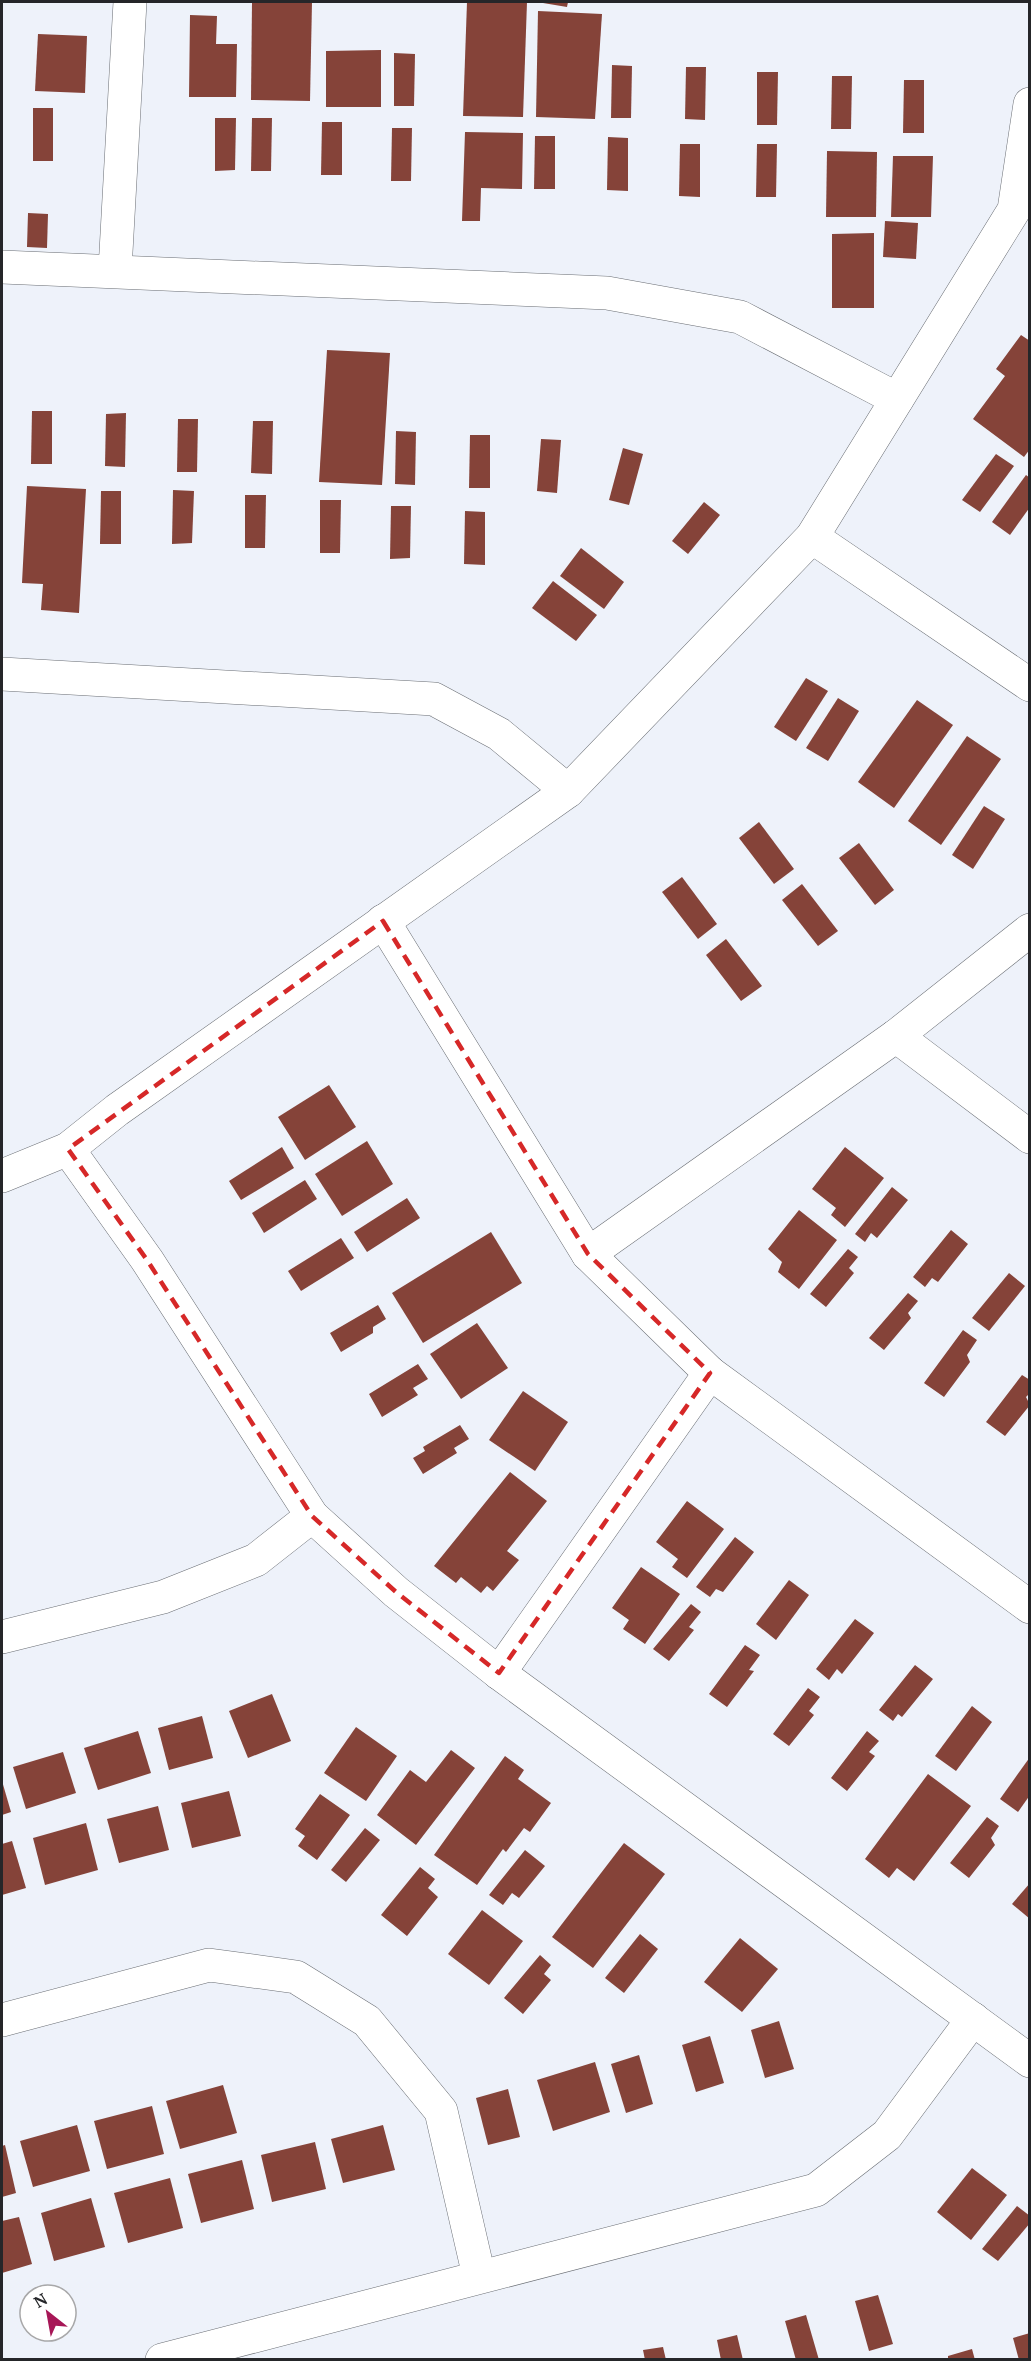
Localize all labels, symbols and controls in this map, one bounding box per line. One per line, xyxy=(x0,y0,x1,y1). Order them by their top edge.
north arrow xyxy=(18,2283,78,2343)
text: N xyxy=(29,2288,51,2313)

